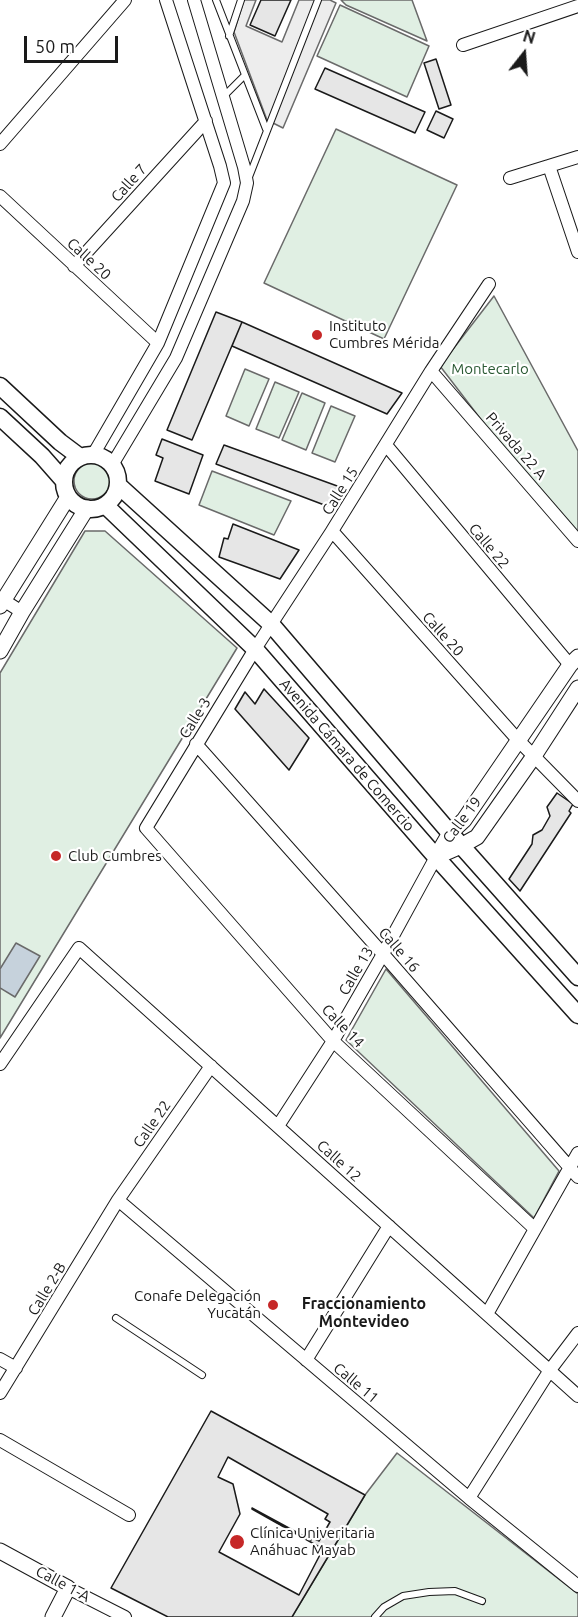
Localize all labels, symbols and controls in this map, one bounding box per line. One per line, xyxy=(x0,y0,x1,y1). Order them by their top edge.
scale bar xyxy=(27,24,122,62)
north arrow xyxy=(494,24,554,84)
text: N xyxy=(521,26,538,47)
text: 50 m xyxy=(35,36,75,56)
street label: Calle 7 xyxy=(107,160,151,206)
street label: Calle 20 xyxy=(63,234,115,284)
place label: Instituto Cumbres Mérida xyxy=(329,317,439,352)
marker: Instituto Cumbres Mérida xyxy=(310,328,324,342)
park label: Montecarlo xyxy=(451,360,529,378)
street label: Privada 22 A xyxy=(482,409,550,483)
street label: Calle 15 xyxy=(318,464,362,518)
street label: Calle 22 xyxy=(465,520,513,572)
street label: Calle 20 xyxy=(418,608,468,660)
street label: Avenida Cámara de Comercio xyxy=(276,675,418,835)
street label: Calle 3 xyxy=(175,694,215,742)
street label: Calle 19 xyxy=(439,793,485,847)
place label: Club Cumbres xyxy=(68,847,162,865)
marker: Club Cumbres xyxy=(49,849,63,863)
street label: Calle 16 xyxy=(375,924,423,976)
street label: Calle 13 xyxy=(335,943,377,999)
street label: Calle 14 xyxy=(318,1001,368,1051)
street label: Calle 22 xyxy=(129,1097,175,1151)
street label: Calle 12 xyxy=(313,1136,365,1186)
street label: Calle 2-B xyxy=(24,1259,70,1319)
place label: Conafe Delegación Yucatán xyxy=(134,1287,261,1322)
district label: Fraccionamiento Montevideo xyxy=(302,1294,426,1332)
marker: Conafe Delegación Yucatán xyxy=(266,1298,280,1312)
street label: Calle 11 xyxy=(330,1359,382,1407)
place label: Clínica Univeritaria Anáhuac Mayab xyxy=(250,1524,375,1559)
marker: Clínica Univeritaria Anáhuac Mayab xyxy=(228,1533,246,1551)
street label: Calle 1-A xyxy=(33,1562,93,1606)

